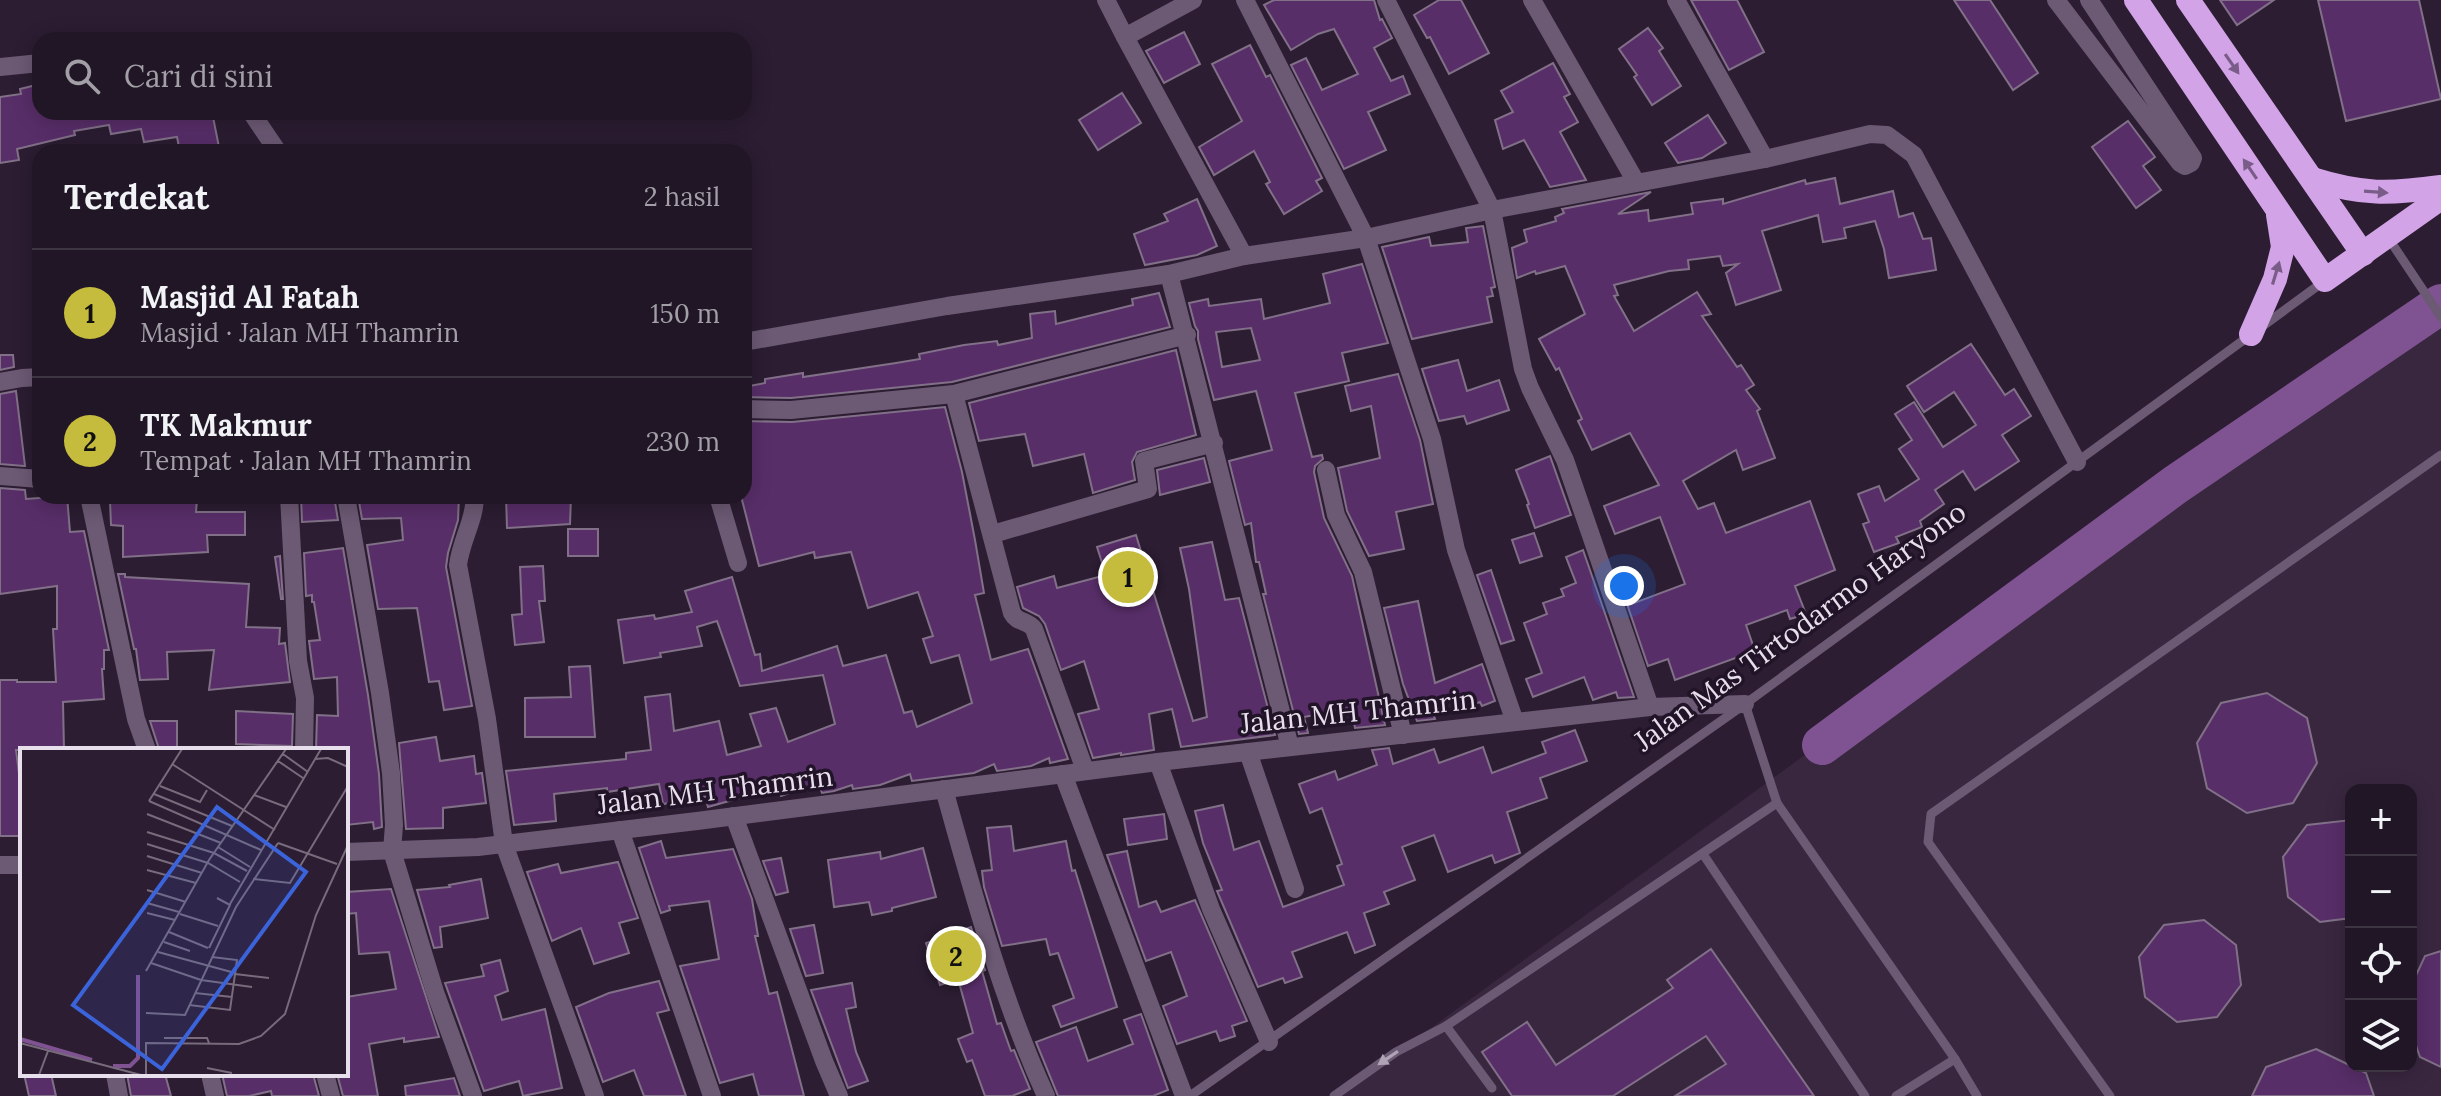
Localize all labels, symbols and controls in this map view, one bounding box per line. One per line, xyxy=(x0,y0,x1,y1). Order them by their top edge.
search box xyxy=(32,32,752,120)
icon: search xyxy=(60,54,104,98)
one-way arrow xyxy=(2224,54,2239,75)
text: Cari di sini xyxy=(124,57,273,95)
one-way arrow xyxy=(2243,159,2258,180)
text: Terdekat xyxy=(64,175,209,218)
text: 2 hasil xyxy=(644,180,720,213)
one-way arrow xyxy=(2364,186,2389,199)
one-way arrow xyxy=(2270,261,2283,285)
text: Masjid Al Fatah xyxy=(140,278,359,316)
text: 1 xyxy=(85,297,95,330)
text: 150 m xyxy=(650,297,720,330)
text: Masjid · Jalan MH Thamrin xyxy=(140,316,459,349)
text: TK Makmur xyxy=(140,406,312,444)
text: 2 xyxy=(83,425,97,458)
text: 230 m xyxy=(646,425,720,458)
text: Tempat · Jalan MH Thamrin xyxy=(140,444,472,477)
street label: Jalan Mas Tirtodarmo Haryono xyxy=(1626,493,1973,759)
pin: 1 xyxy=(1102,547,1154,607)
your location xyxy=(1604,566,1644,606)
street label: Jalan MH Thamrin xyxy=(1237,681,1478,741)
inset map xyxy=(20,748,348,1076)
street label: Jalan MH Thamrin xyxy=(594,758,835,822)
map controls xyxy=(2345,784,2417,1072)
button: + xyxy=(2345,784,2417,856)
button: − xyxy=(2345,856,2417,928)
pin: 2 xyxy=(930,926,982,986)
button: locate xyxy=(2345,928,2417,1000)
button: layers xyxy=(2345,1000,2417,1072)
one-way arrow xyxy=(1377,1050,1398,1065)

